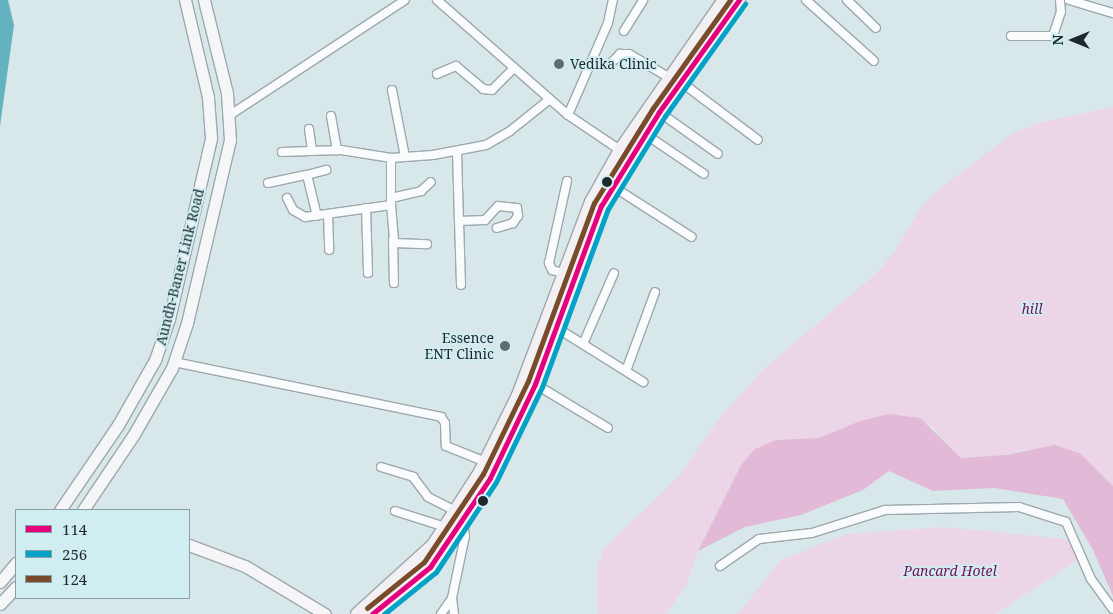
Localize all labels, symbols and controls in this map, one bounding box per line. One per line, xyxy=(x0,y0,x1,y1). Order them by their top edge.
north arrow xyxy=(1048,15,1098,65)
text: N xyxy=(1048,34,1067,46)
place label: Vedika Clinic xyxy=(570,56,657,72)
marker: Vedika Clinic xyxy=(552,57,566,71)
unlabelled marker xyxy=(602,177,612,187)
street label: Aundh-Baner Link Road xyxy=(152,187,208,347)
park label: hill xyxy=(1021,301,1043,317)
place label: Essence ENT Clinic xyxy=(425,330,494,362)
marker: Essence ENT Clinic xyxy=(498,339,512,353)
unlabelled marker xyxy=(478,496,488,506)
legend xyxy=(15,509,190,599)
text: 114 xyxy=(62,519,87,539)
text: 256 xyxy=(62,544,87,564)
park label: Pancard Hotel xyxy=(903,563,997,579)
text: 124 xyxy=(62,569,87,589)

